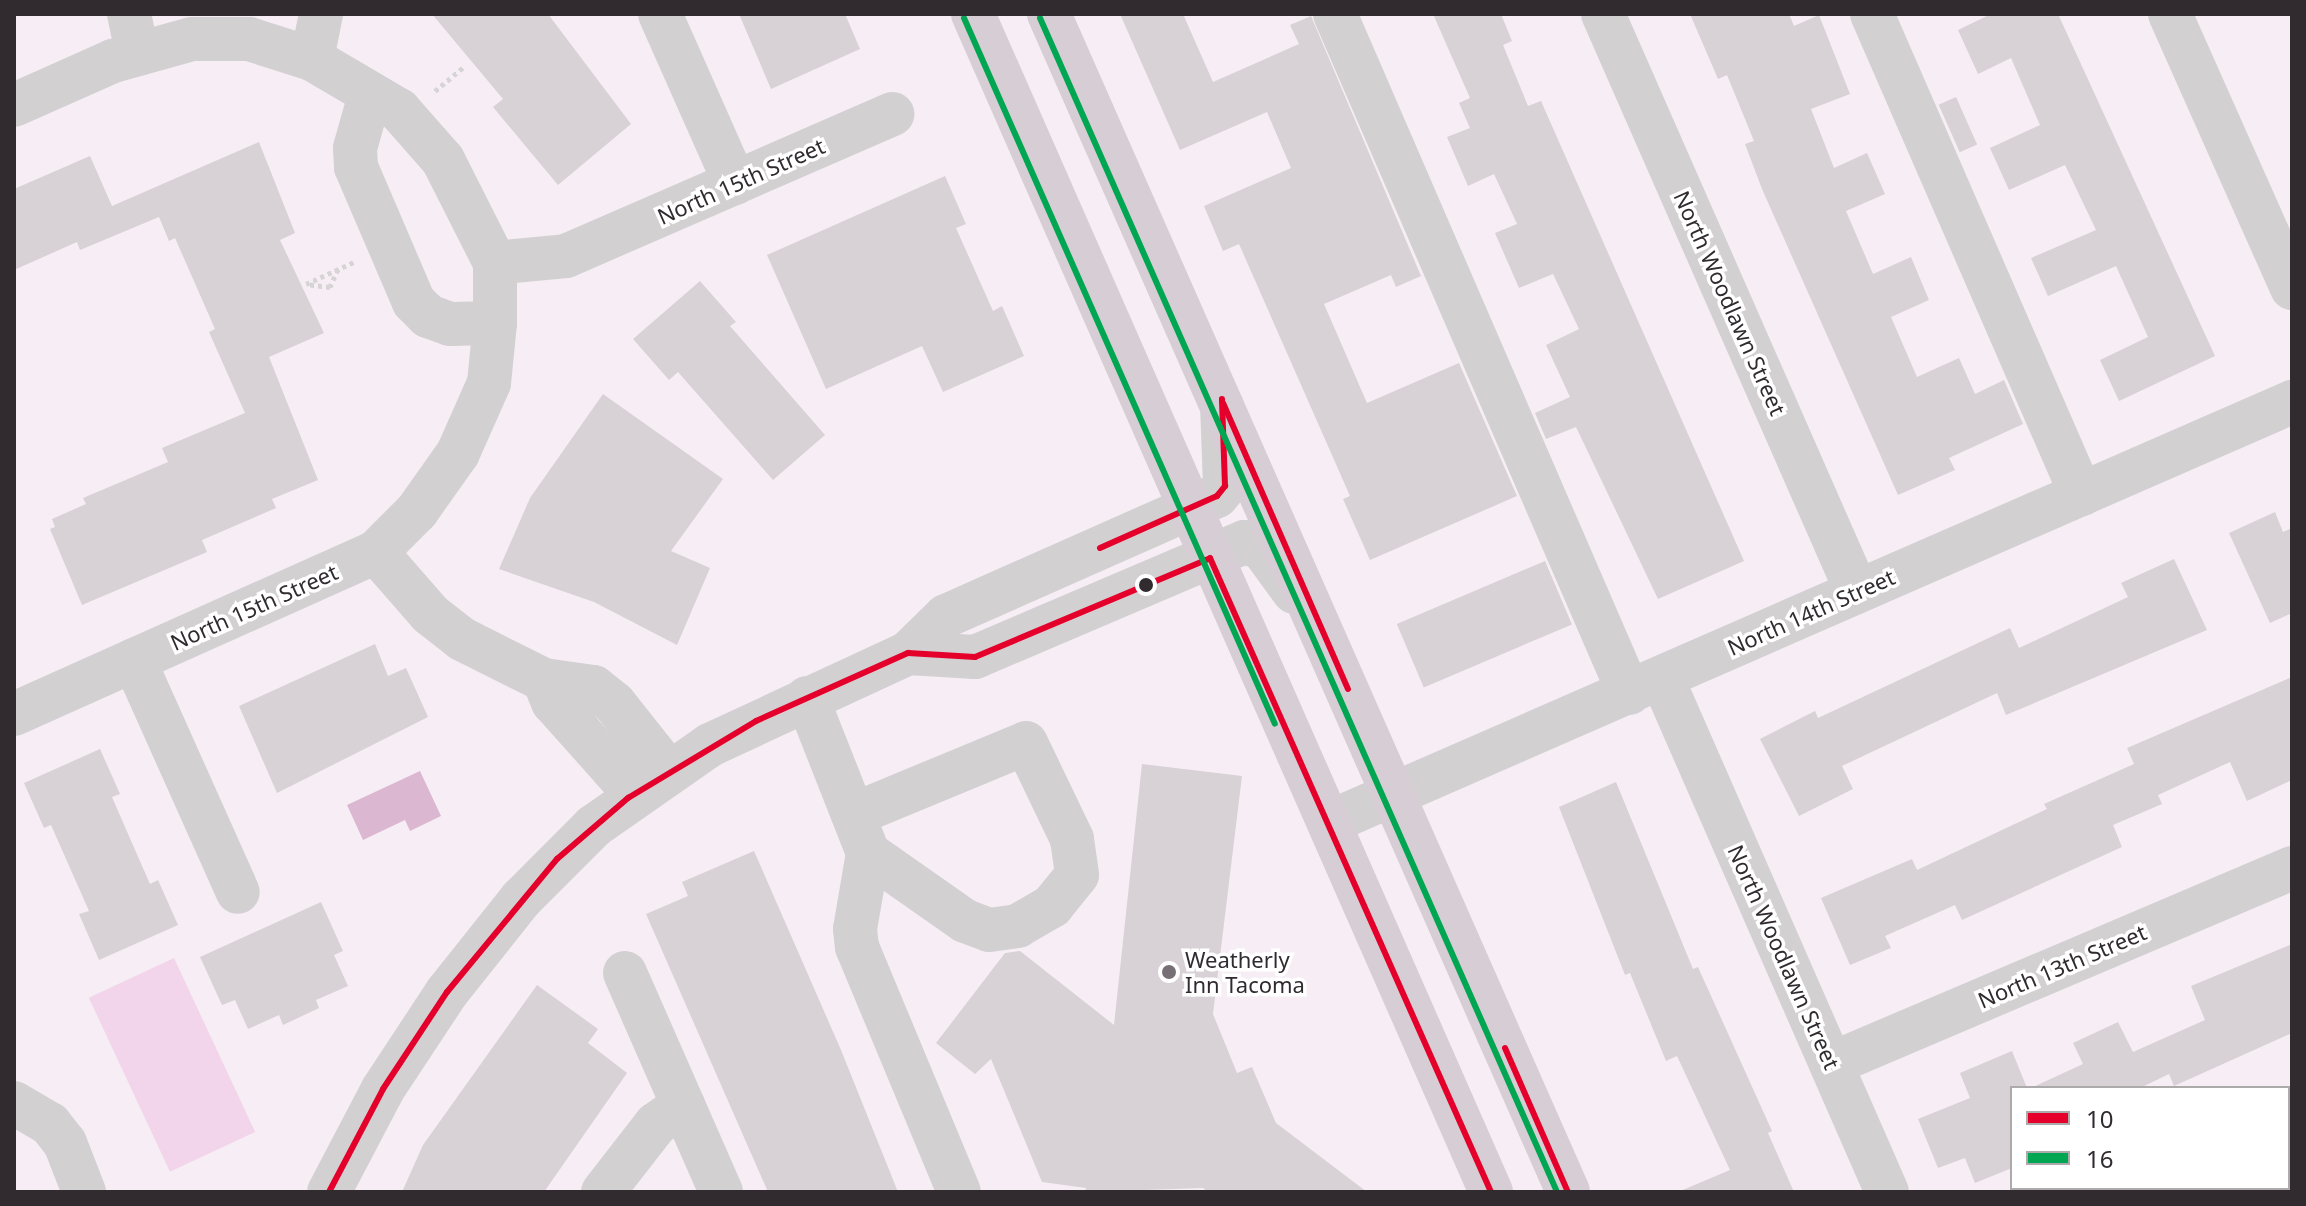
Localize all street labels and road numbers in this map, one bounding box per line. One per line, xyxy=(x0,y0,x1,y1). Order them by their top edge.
street label: North 15th Street xyxy=(653,132,829,230)
street label: North Woodlawn Street xyxy=(1669,187,1791,419)
street label: North 15th Street xyxy=(166,558,342,656)
street label: North 14th Street xyxy=(1723,563,1899,661)
street label: North Woodlawn Street xyxy=(1723,841,1845,1073)
street label: North 13th Street xyxy=(1974,919,2150,1013)

